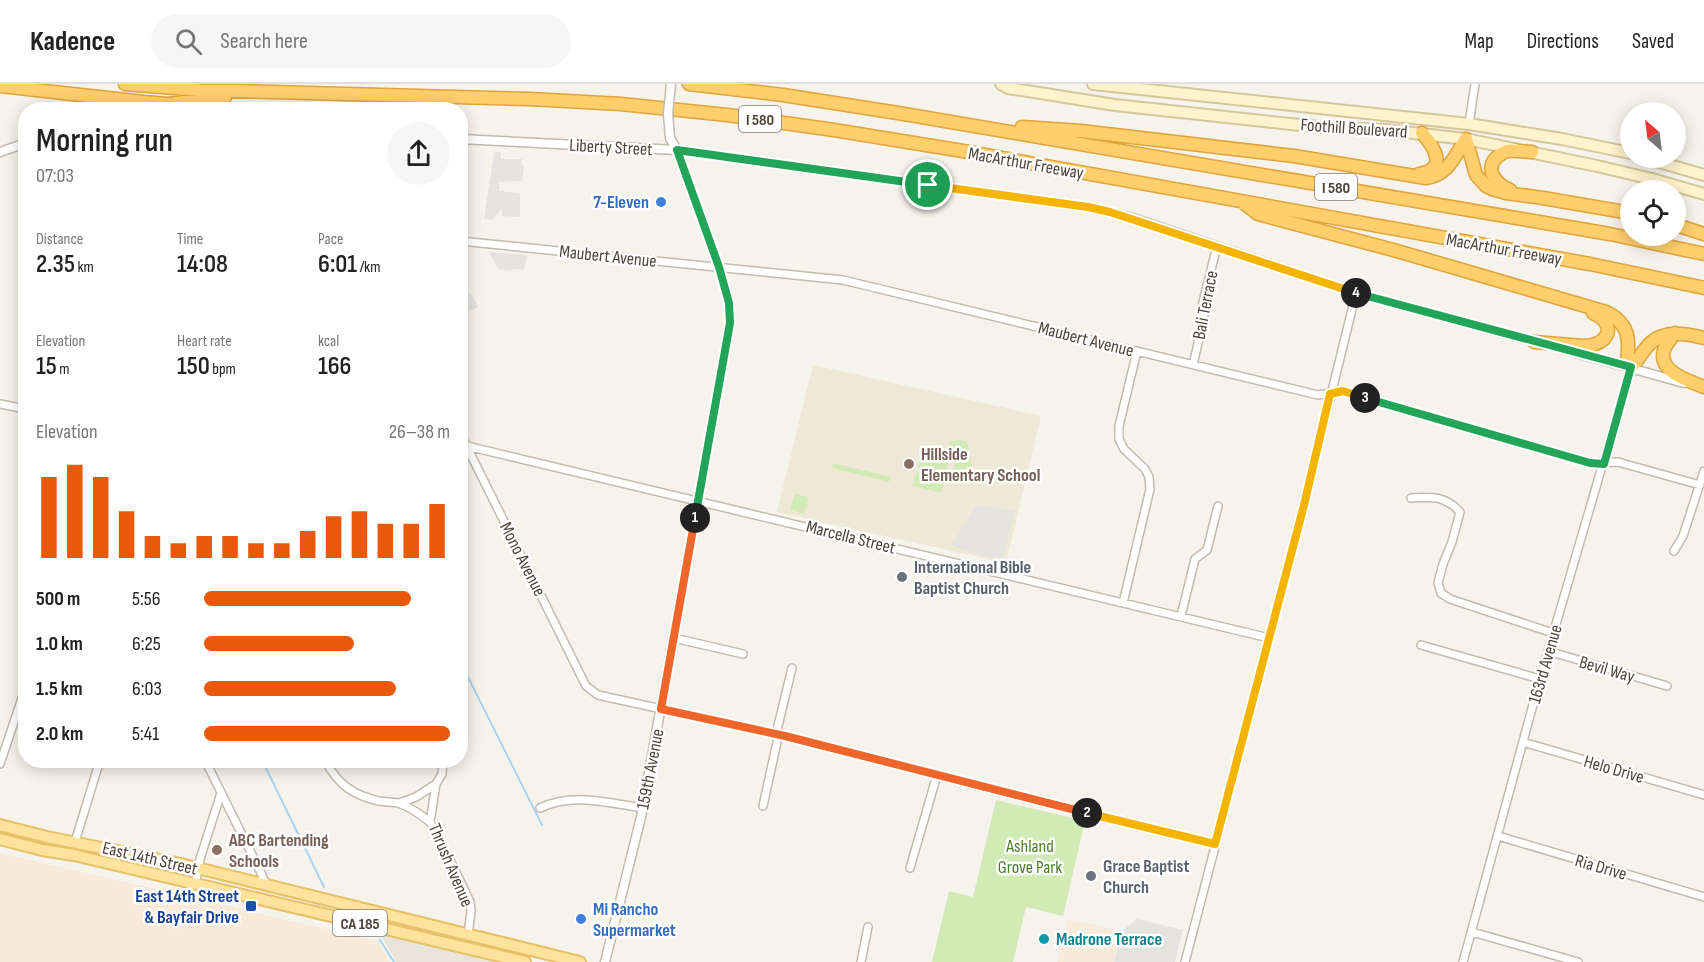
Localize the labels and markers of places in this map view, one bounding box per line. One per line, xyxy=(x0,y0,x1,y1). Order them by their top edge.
pin xyxy=(902,159,953,210)
place label: 7-Eleven xyxy=(593,192,649,213)
marker: 7-Eleven xyxy=(654,195,668,209)
pin: 4 xyxy=(1341,278,1371,308)
pin: 3 xyxy=(1350,383,1380,413)
place label: Hillside Elementary School xyxy=(921,444,1040,486)
marker: Hillside Elementary School xyxy=(902,457,916,471)
pin: 1 xyxy=(680,503,710,533)
place label: International Bible Baptist Church xyxy=(914,557,1031,599)
marker: International Bible Baptist Church xyxy=(895,570,909,584)
pin: 2 xyxy=(1072,798,1102,828)
place label: ABC Bartending Schools xyxy=(228,830,329,872)
marker: ABC Bartending Schools xyxy=(210,843,224,857)
place label: Grace Baptist Church xyxy=(1103,856,1189,898)
marker: Grace Baptist Church xyxy=(1084,869,1098,883)
place label: East 14th Street & Bayfair Drive xyxy=(135,886,239,928)
marker: East 14th Street & Bayfair Drive xyxy=(244,899,258,913)
place label: Mi Rancho Supermarket xyxy=(593,899,676,941)
marker: Mi Rancho Supermarket xyxy=(574,912,588,926)
place label: Madrone Terrace xyxy=(1056,929,1162,950)
marker: Madrone Terrace xyxy=(1037,932,1051,946)

